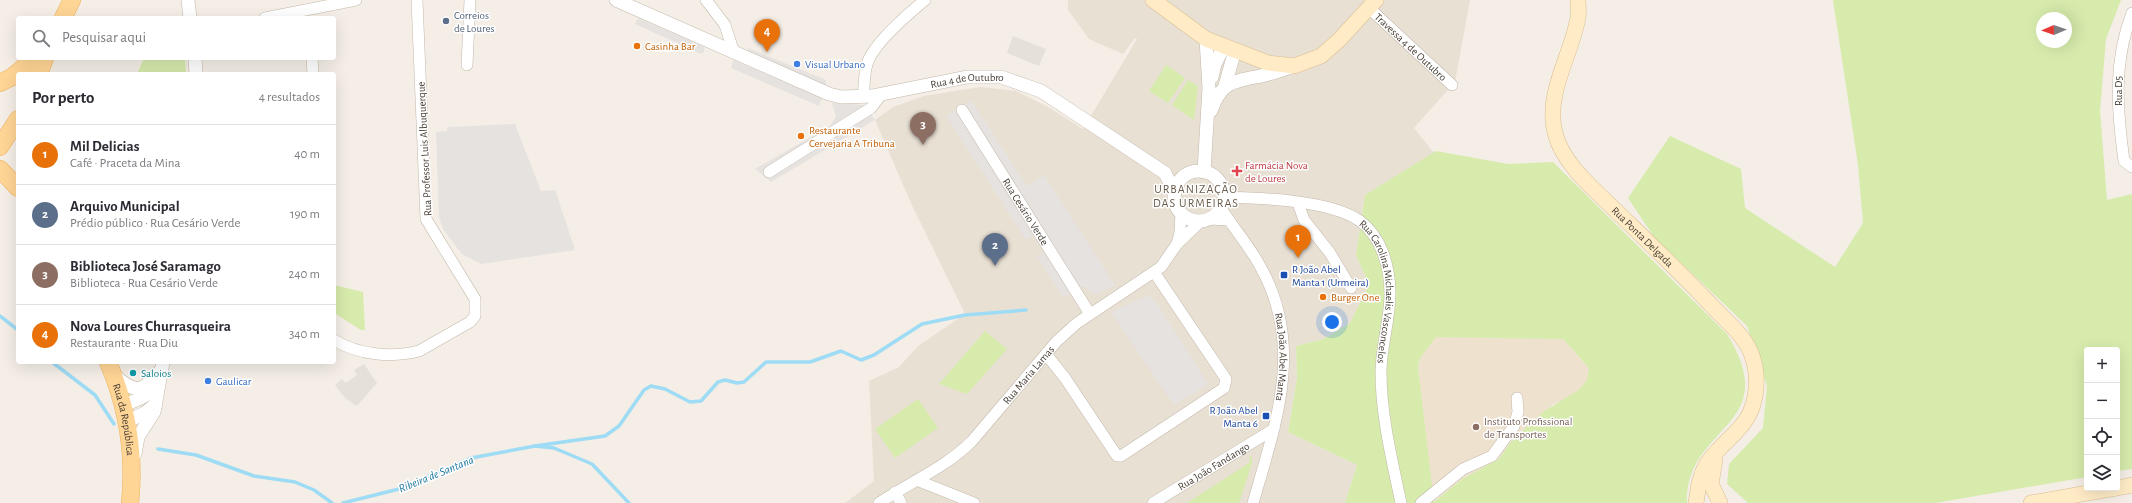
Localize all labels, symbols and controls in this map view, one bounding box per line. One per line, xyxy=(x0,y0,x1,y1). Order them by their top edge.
place label: Correios de Loures xyxy=(454,10,495,34)
street label: Travessa 4 de Outubro xyxy=(1372,11,1449,83)
north arrow xyxy=(2036,12,2072,48)
search box xyxy=(16,16,336,60)
marker: Correios de Loures xyxy=(441,16,451,26)
pin: 4 xyxy=(754,19,780,52)
icon: search xyxy=(30,27,52,49)
text: Pesquisar aqui xyxy=(62,30,146,45)
marker: Casinha Bar xyxy=(632,41,642,51)
place label: Casinha Bar xyxy=(645,41,696,52)
marker: Visual Urbano xyxy=(792,59,802,69)
place label: Visual Urbano xyxy=(805,59,865,70)
street label: Rua 4 de Outubro xyxy=(929,72,1006,90)
street label: Rua D5 xyxy=(2113,76,2124,106)
street label: Rua Professor Luis Albuquerque xyxy=(415,81,434,217)
text: Por perto xyxy=(32,89,95,106)
text: 4 resultados xyxy=(259,91,320,104)
pin: 3 xyxy=(910,112,936,145)
place label: Restaurante Cervejaria A Tribuna xyxy=(809,125,895,149)
marker: Restaurante Cervejaria A Tribuna xyxy=(796,131,806,141)
text: Mil Delicias xyxy=(70,139,139,154)
text: 1 xyxy=(43,148,47,161)
text: 40 m xyxy=(294,148,320,161)
text: Café · Praceta da Mina xyxy=(70,157,181,170)
place label: Farmácia Nova de Loures xyxy=(1245,160,1308,184)
marker: Farmácia Nova de Loures xyxy=(1232,166,1242,176)
street label: Rua Cesário Verde xyxy=(1000,177,1050,247)
district label: URBANIZAÇÃO DAS URMEIRAS xyxy=(1153,181,1239,209)
text: Arquivo Municipal xyxy=(70,199,180,214)
street label: Rua Ponta Delgada xyxy=(1609,205,1675,269)
text: 2 xyxy=(42,208,48,221)
text: 190 m xyxy=(290,208,320,221)
text: Prédio público · Rua Cesário Verde xyxy=(70,217,241,230)
street label: Rua Carolina Michaelis Vasconcelos xyxy=(1357,218,1395,364)
pin: 1 xyxy=(1285,225,1311,258)
pin: 2 xyxy=(982,233,1008,266)
text: Biblioteca José Saramago xyxy=(70,259,221,274)
place label: R João Abel Manta 1 (Urmeira) xyxy=(1292,264,1369,288)
text: 3 xyxy=(42,268,48,281)
text: 240 m xyxy=(288,268,320,281)
marker: R João Abel Manta 1 (Urmeira) xyxy=(1279,270,1289,280)
text: Biblioteca · Rua Cesário Verde xyxy=(70,277,218,290)
marker: Burger One xyxy=(1318,292,1328,302)
place label: Burger One xyxy=(1331,292,1380,303)
street label: Rua João Abel Manta xyxy=(1273,312,1289,402)
your location xyxy=(1322,312,1342,332)
text: Nova Loures Churrasqueira xyxy=(70,319,231,334)
text: 4 xyxy=(42,328,48,341)
text: 340 m xyxy=(289,328,320,341)
text: Restaurante · Rua Diu xyxy=(70,337,178,350)
street label: Rua Maria Lamas xyxy=(1001,344,1056,406)
map controls xyxy=(2084,347,2120,491)
button: + xyxy=(2084,347,2120,383)
marker: Saloios xyxy=(128,368,138,378)
place label: Saloios xyxy=(141,368,171,379)
marker: Gaulicar xyxy=(203,376,213,386)
place label: Gaulicar xyxy=(216,376,252,387)
street label: Rua da República xyxy=(111,382,136,456)
button: − xyxy=(2084,383,2120,419)
place label: R João Abel Manta 6 xyxy=(1209,405,1258,429)
marker: R João Abel Manta 6 xyxy=(1261,411,1271,421)
place label: Instituto Profissional de Transportes xyxy=(1484,416,1572,440)
button: locate xyxy=(2084,419,2120,455)
marker: Instituto Profissional de Transportes xyxy=(1471,422,1481,432)
street label: Rua João Fandango xyxy=(1176,440,1252,492)
water label: Ribeira de Santana xyxy=(397,453,475,495)
button: layers xyxy=(2084,455,2120,491)

